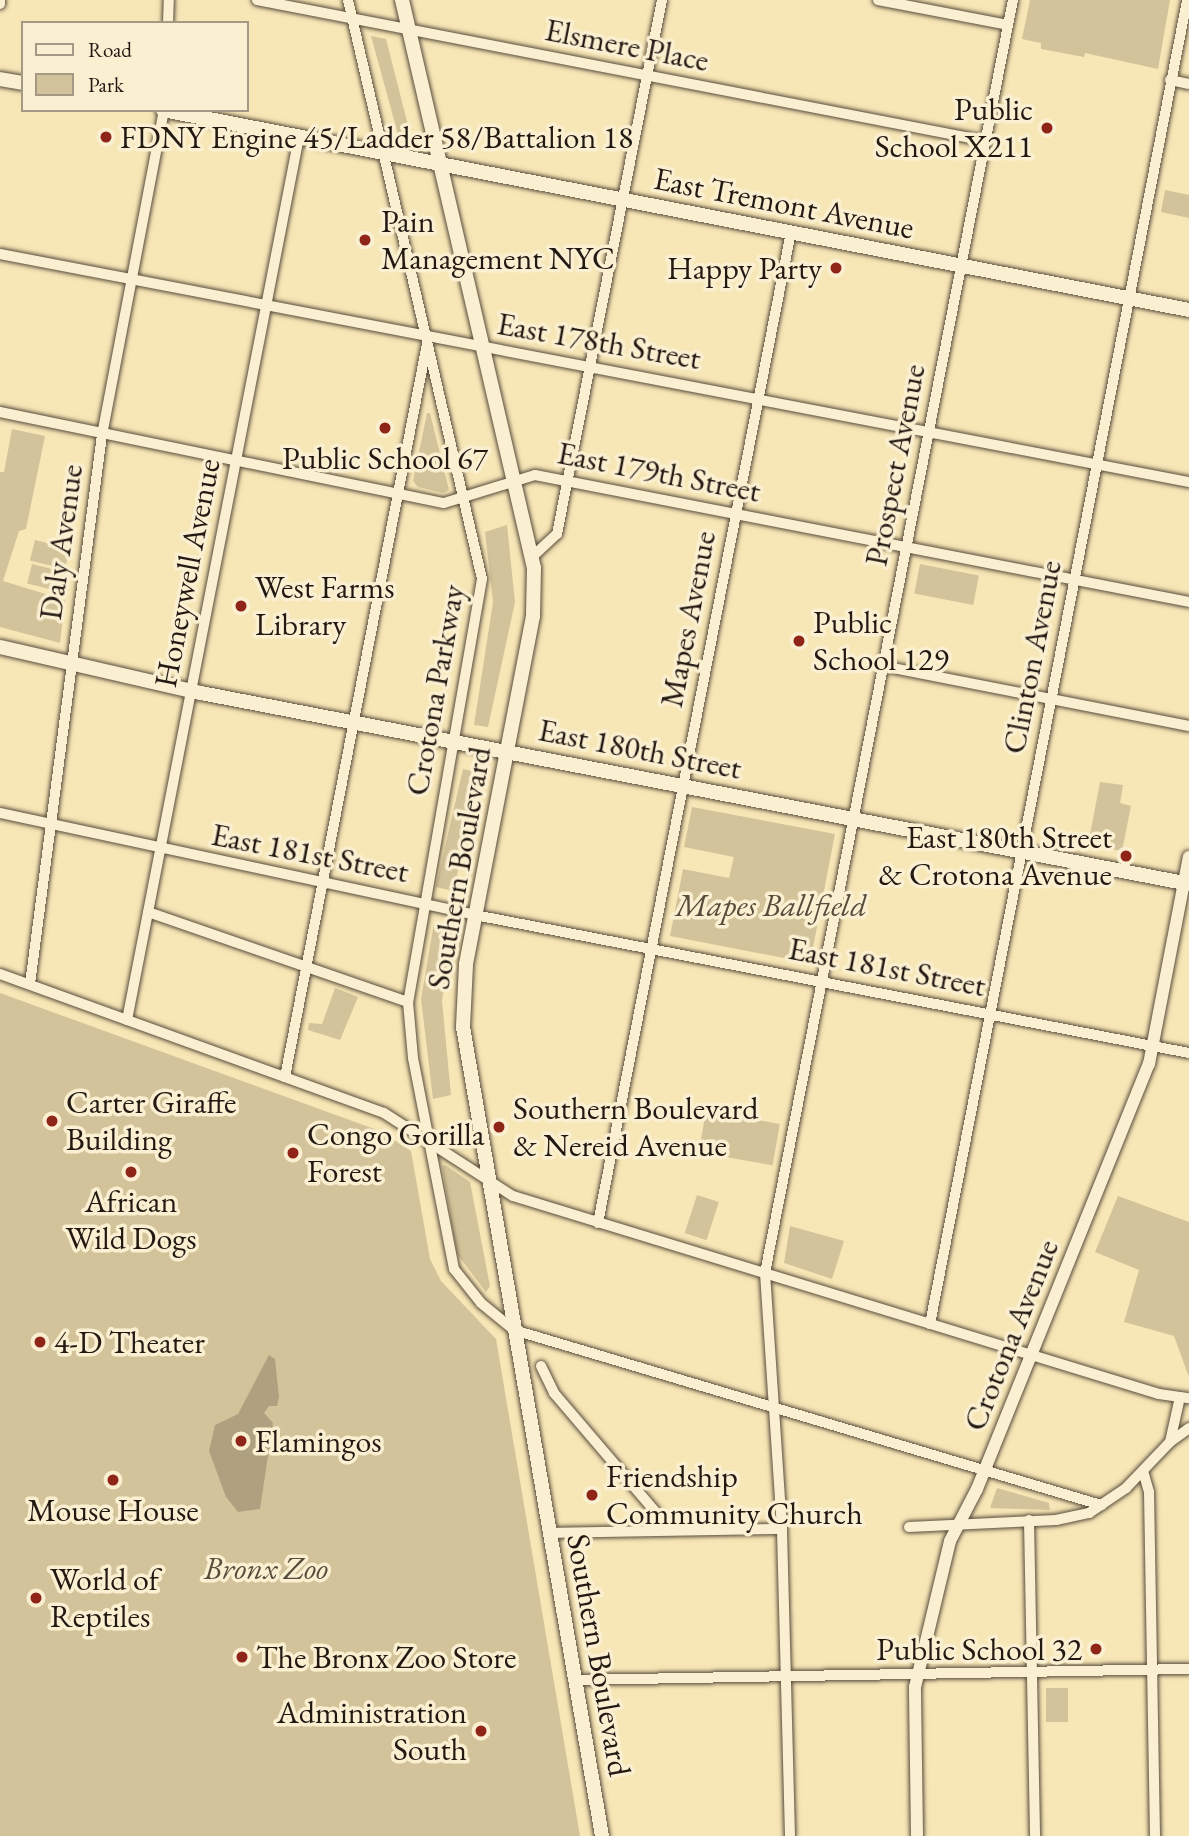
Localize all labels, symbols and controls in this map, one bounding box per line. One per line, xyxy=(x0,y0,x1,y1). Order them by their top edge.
street label: Elsmere Place xyxy=(542,10,712,80)
legend xyxy=(21,21,248,112)
text: Road xyxy=(88,36,132,63)
text: Park xyxy=(88,71,124,98)
place label: Public School X211 xyxy=(875,91,1033,166)
place label: FDNY Engine 45/Ladder 58/Battalion 18 xyxy=(120,118,633,156)
marker: Public School X211 xyxy=(1039,120,1055,136)
marker: FDNY Engine 45/Ladder 58/Battalion 18 xyxy=(98,129,114,145)
street label: East Tremont Avenue xyxy=(651,159,917,247)
place label: Pain Management NYC xyxy=(381,203,615,278)
marker: Pain Management NYC xyxy=(355,230,375,250)
place label: Happy Party xyxy=(667,249,822,287)
marker: Happy Party xyxy=(828,260,844,276)
street label: East 178th Street xyxy=(494,304,704,378)
street label: Prospect Avenue xyxy=(857,361,933,569)
marker: Public School 67 xyxy=(377,420,393,436)
street label: East 179th Street xyxy=(554,433,764,511)
place label: Public School 67 xyxy=(282,439,488,477)
street label: Honeywell Avenue xyxy=(146,455,228,691)
street label: Daly Avenue xyxy=(31,462,91,622)
street label: Mapes Avenue xyxy=(652,528,724,710)
street label: Clinton Avenue xyxy=(994,557,1070,757)
place label: West Farms Library xyxy=(255,569,394,644)
street label: Crotona Parkway xyxy=(398,581,472,799)
marker: West Farms Library xyxy=(233,598,249,614)
place label: Public School 129 xyxy=(813,604,949,679)
marker: Public School 129 xyxy=(791,633,807,649)
street label: East 180th Street xyxy=(535,710,745,788)
street label: Southern Boulevard xyxy=(419,744,499,992)
street label: East 181st Street xyxy=(208,815,412,891)
place label: East 180th Street & Crotona Avenue xyxy=(878,819,1112,894)
marker: East 180th Street & Crotona Avenue xyxy=(1118,848,1134,864)
park label: Mapes Ballfield xyxy=(675,886,867,924)
street label: East 181st Street xyxy=(785,929,989,1005)
place label: Carter Giraffe Building xyxy=(66,1084,236,1159)
place label: Southern Boulevard & Nereid Avenue xyxy=(513,1090,758,1165)
marker: Carter Giraffe Building xyxy=(44,1113,60,1129)
place label: Congo Gorilla Forest xyxy=(307,1116,484,1191)
marker: Southern Boulevard & Nereid Avenue xyxy=(491,1119,507,1135)
marker: Congo Gorilla Forest xyxy=(285,1145,301,1161)
marker: African Wild Dogs xyxy=(123,1164,139,1180)
place label: African Wild Dogs xyxy=(65,1183,197,1258)
street label: Crotona Avenue xyxy=(955,1234,1067,1436)
place label: 4-D Theater xyxy=(54,1323,205,1361)
marker: 4-D Theater xyxy=(32,1334,48,1350)
place label: Flamingos xyxy=(255,1422,382,1460)
marker: Flamingos xyxy=(233,1433,249,1449)
place label: Friendship Community Church xyxy=(606,1458,863,1533)
marker: Mouse House xyxy=(105,1472,121,1488)
marker: Friendship Community Church xyxy=(584,1487,600,1503)
place label: Mouse House xyxy=(27,1491,199,1529)
street label: Southern Boulevard xyxy=(559,1531,639,1779)
park label: Bronx Zoo xyxy=(204,1549,328,1587)
place label: World of Reptiles xyxy=(50,1561,159,1636)
marker: World of Reptiles xyxy=(28,1590,44,1606)
place label: Public School 32 xyxy=(876,1630,1082,1668)
place label: The Bronx Zoo Store xyxy=(256,1638,516,1676)
marker: Public School 32 xyxy=(1088,1641,1104,1657)
marker: The Bronx Zoo Store xyxy=(234,1649,250,1665)
place label: Administration South xyxy=(277,1694,467,1769)
marker: Administration South xyxy=(473,1723,489,1739)

